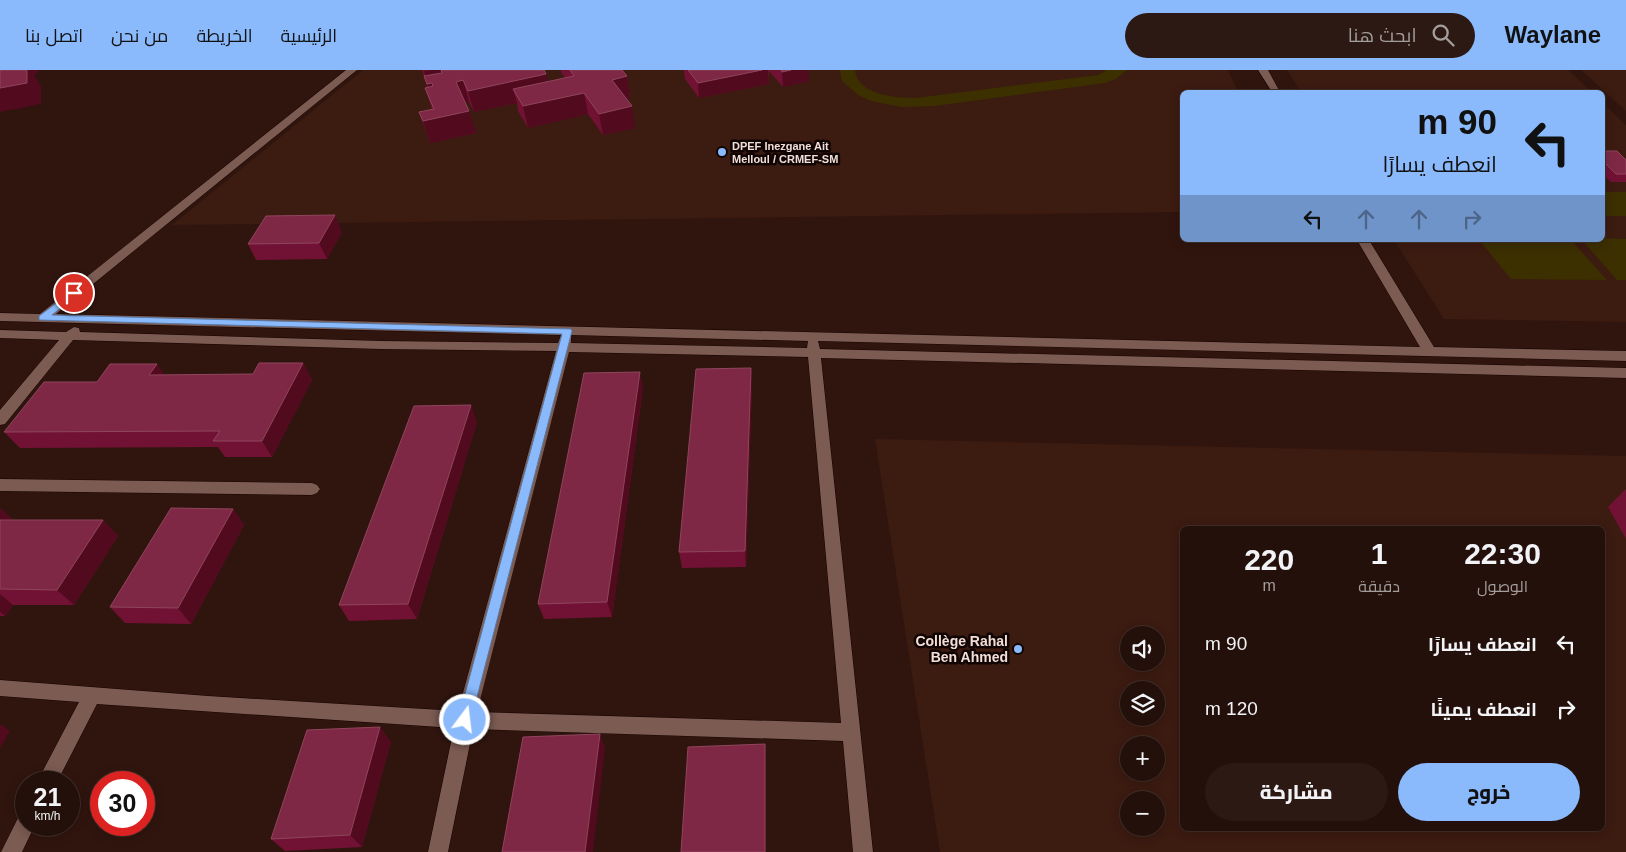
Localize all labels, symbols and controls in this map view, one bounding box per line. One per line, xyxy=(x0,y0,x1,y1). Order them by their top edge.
search box xyxy=(1125,13,1475,58)
icon: search xyxy=(1429,21,1457,49)
text: Waylane xyxy=(1505,21,1601,48)
text: ابحث هنا xyxy=(1348,25,1417,46)
text: اتصل بنا xyxy=(25,26,83,46)
text: من نحن xyxy=(111,26,168,46)
text: الخريطة xyxy=(196,26,253,46)
text: الرئيسية xyxy=(281,26,337,46)
text: 90 m xyxy=(1417,102,1497,141)
icon: left xyxy=(1515,110,1580,175)
place label: DPEF Inezgane Ait Melloul / CRMEF-SM xyxy=(732,140,838,165)
marker: DPEF Inezgane Ait Melloul / CRMEF-SM xyxy=(716,146,728,158)
text: انعطف يسارًا xyxy=(1382,152,1497,177)
icon: left xyxy=(1299,205,1327,233)
icon: ahead xyxy=(1352,205,1380,233)
icon: ahead xyxy=(1405,205,1433,233)
icon: right xyxy=(1458,205,1486,233)
pin xyxy=(53,272,95,314)
icon: arrive xyxy=(60,279,88,307)
text: 1 xyxy=(1371,537,1388,570)
text: 22:30 xyxy=(1464,537,1541,570)
text: 220 xyxy=(1244,543,1294,576)
text: m xyxy=(1263,577,1276,594)
text: دقيقة xyxy=(1358,578,1400,595)
text: الوصول xyxy=(1477,578,1528,595)
map controls xyxy=(1120,626,1165,836)
button: sound xyxy=(1120,626,1165,671)
icon: left xyxy=(1552,630,1580,658)
place label: Collège Rahal Ben Ahmed xyxy=(915,633,1008,665)
text: 90 m xyxy=(1205,633,1247,654)
text: انعطف يسارًا xyxy=(1428,634,1537,655)
marker: Collège Rahal Ben Ahmed xyxy=(1012,643,1024,655)
button: layers xyxy=(1120,681,1165,726)
position arrow xyxy=(438,693,490,745)
icon: right xyxy=(1552,695,1580,723)
text: 120 m xyxy=(1205,698,1258,719)
text: انعطف يمينًا xyxy=(1430,699,1537,720)
button: + xyxy=(1120,736,1165,781)
button: مشاركة xyxy=(1205,763,1388,821)
button: خروج xyxy=(1398,763,1580,821)
speed limit sign: 30 xyxy=(90,771,155,836)
text: 21 xyxy=(34,783,61,811)
button: − xyxy=(1120,791,1165,836)
text: km/h xyxy=(34,809,61,823)

